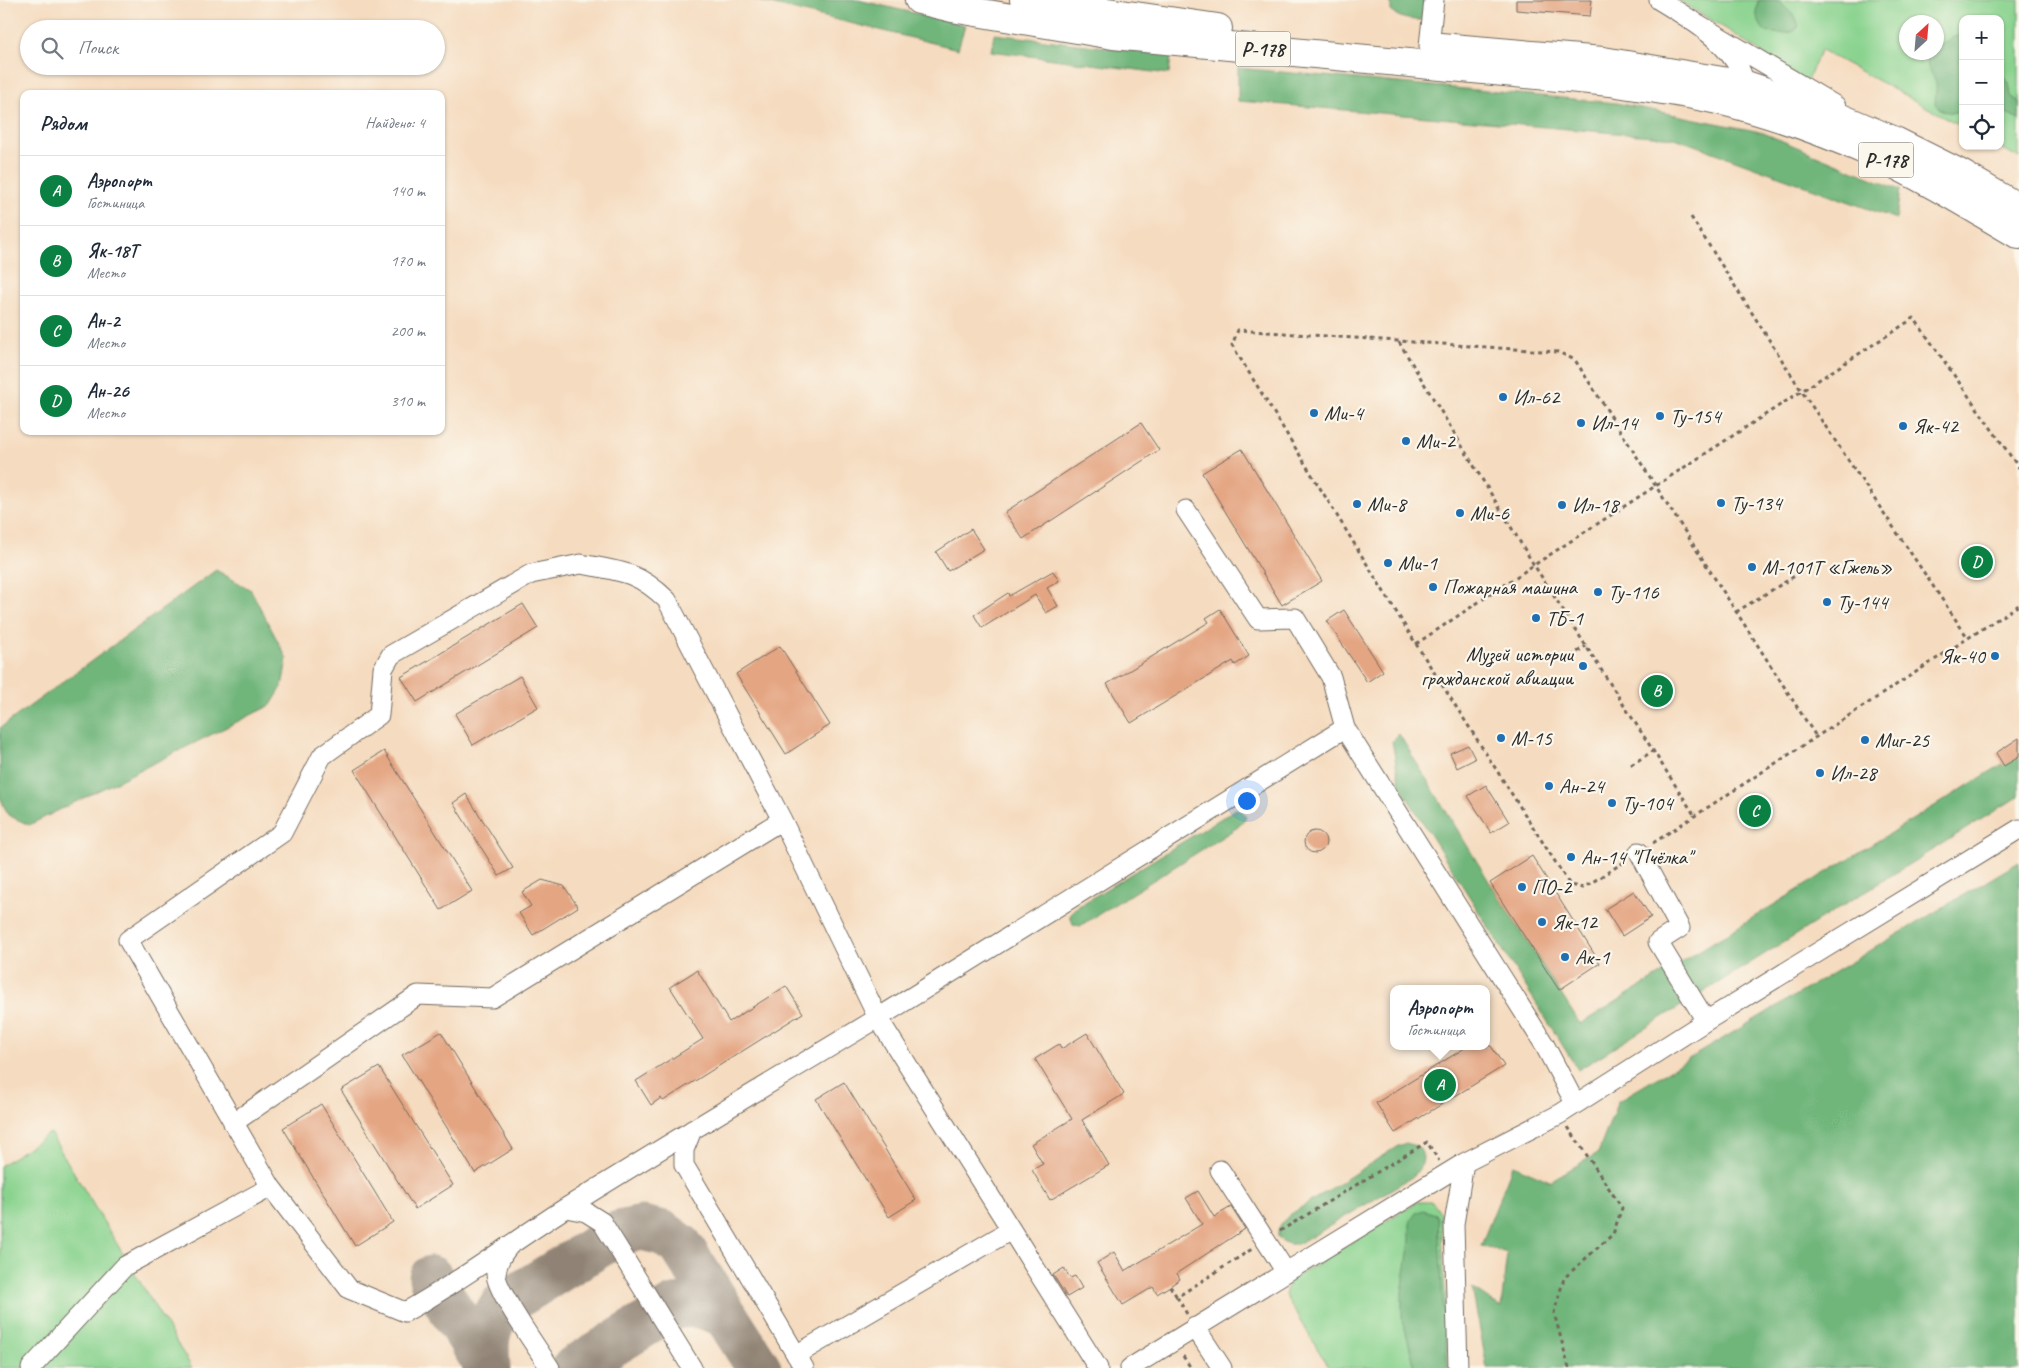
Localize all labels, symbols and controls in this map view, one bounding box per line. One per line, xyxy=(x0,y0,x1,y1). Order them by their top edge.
north arrow xyxy=(1899,15,1944,60)
map controls xyxy=(1959,15,2004,150)
button: + xyxy=(1959,15,2004,60)
search box xyxy=(20,20,445,75)
road number: Р-178 xyxy=(1236,32,1290,66)
icon: search xyxy=(38,34,66,62)
text: Поиск xyxy=(78,36,118,60)
button: − xyxy=(1959,60,2004,105)
button: locate xyxy=(1959,105,2004,150)
text: Рядом xyxy=(40,110,87,136)
text: Найдено: 4 xyxy=(365,113,425,133)
road number: Р-178 xyxy=(1858,142,1914,178)
text: Аэропорт xyxy=(87,169,151,193)
text: A xyxy=(52,181,60,201)
text: 140 m xyxy=(391,181,425,201)
text: Гостиница xyxy=(87,193,144,213)
text: Як-18Т xyxy=(87,239,138,263)
text: B xyxy=(52,251,60,271)
text: 170 m xyxy=(391,251,425,271)
text: Место xyxy=(87,263,125,283)
text: Ан-2 xyxy=(87,309,120,333)
text: C xyxy=(52,321,60,341)
text: 200 m xyxy=(391,321,425,341)
text: Место xyxy=(87,333,125,353)
text: Ан-26 xyxy=(87,379,129,403)
place label: Ил-62 xyxy=(1513,384,1561,410)
text: D xyxy=(51,391,61,411)
text: 310 m xyxy=(391,391,425,411)
marker: Ил-62 xyxy=(1497,391,1509,403)
place label: Ми-4 xyxy=(1324,400,1366,426)
text: Место xyxy=(87,403,125,423)
place label: Ту-154 xyxy=(1670,403,1723,429)
marker: Ми-4 xyxy=(1308,407,1320,419)
place label: Ил-14 xyxy=(1591,410,1640,436)
marker: Ту-154 xyxy=(1654,410,1666,422)
place label: Як-42 xyxy=(1913,413,1960,439)
marker: Ил-14 xyxy=(1575,417,1587,429)
marker: Як-42 xyxy=(1897,420,1909,432)
place label: Ми-2 xyxy=(1416,428,1457,454)
marker: Ми-2 xyxy=(1400,435,1412,447)
place label: Ту-134 xyxy=(1731,490,1784,516)
place label: Ми-8 xyxy=(1367,491,1409,517)
place label: Ил-18 xyxy=(1572,492,1621,518)
marker: Ту-134 xyxy=(1715,497,1727,509)
marker: Ми-8 xyxy=(1351,498,1363,510)
marker: Ил-18 xyxy=(1556,499,1568,511)
place label: Ми-6 xyxy=(1470,500,1510,526)
marker: Ми-6 xyxy=(1454,507,1466,519)
pin: D xyxy=(1961,543,1993,581)
place label: Ми-1 xyxy=(1398,550,1439,576)
place label: М-101Т «Гжель» xyxy=(1762,554,1893,580)
marker: Ми-1 xyxy=(1382,557,1394,569)
marker: М-101Т «Гжель» xyxy=(1746,561,1758,573)
place label: Пожарная машина xyxy=(1443,574,1579,600)
place label: Ту-116 xyxy=(1608,579,1659,605)
marker: Пожарная машина xyxy=(1427,581,1439,593)
marker: Ту-116 xyxy=(1592,586,1604,598)
place label: Ту-144 xyxy=(1837,589,1890,615)
marker: Ту-144 xyxy=(1821,596,1833,608)
place label: ТБ-1 xyxy=(1546,605,1585,631)
marker: ТБ-1 xyxy=(1530,612,1542,624)
place label: Музей истории гражданской авиации xyxy=(1421,641,1575,691)
place label: Як-40 xyxy=(1940,643,1987,669)
marker: Як-40 xyxy=(1989,650,2001,662)
marker: Музей истории гражданской авиации xyxy=(1577,660,1589,672)
pin: B xyxy=(1641,672,1673,710)
place label: М-15 xyxy=(1511,725,1553,751)
place label: Миг-25 xyxy=(1875,727,1931,753)
marker: М-15 xyxy=(1495,732,1507,744)
marker: Миг-25 xyxy=(1859,734,1871,746)
place label: Ил-28 xyxy=(1830,760,1879,786)
marker: Ил-28 xyxy=(1814,767,1826,779)
place label: Ан-24 xyxy=(1559,773,1606,799)
marker: Ан-24 xyxy=(1543,780,1555,792)
your location xyxy=(1234,788,1260,814)
place label: Ту-104 xyxy=(1622,790,1675,816)
pin: C xyxy=(1739,792,1771,830)
marker: Ту-104 xyxy=(1606,797,1618,809)
place label: Ан-14 "Пчёлка" xyxy=(1581,844,1696,870)
marker: Ан-14 "Пчёлка" xyxy=(1565,851,1577,863)
place label: ПО-2 xyxy=(1532,874,1573,900)
marker: ПО-2 xyxy=(1516,881,1528,893)
place label: Як-12 xyxy=(1552,909,1599,935)
marker: Як-12 xyxy=(1536,916,1548,928)
place label: Ак-1 xyxy=(1575,944,1611,970)
marker: Ак-1 xyxy=(1559,951,1571,963)
popup xyxy=(1390,985,1490,1050)
text: Аэропорт xyxy=(1408,996,1472,1020)
text: Гостиница xyxy=(1408,1020,1465,1040)
pin: A xyxy=(1424,1066,1456,1104)

